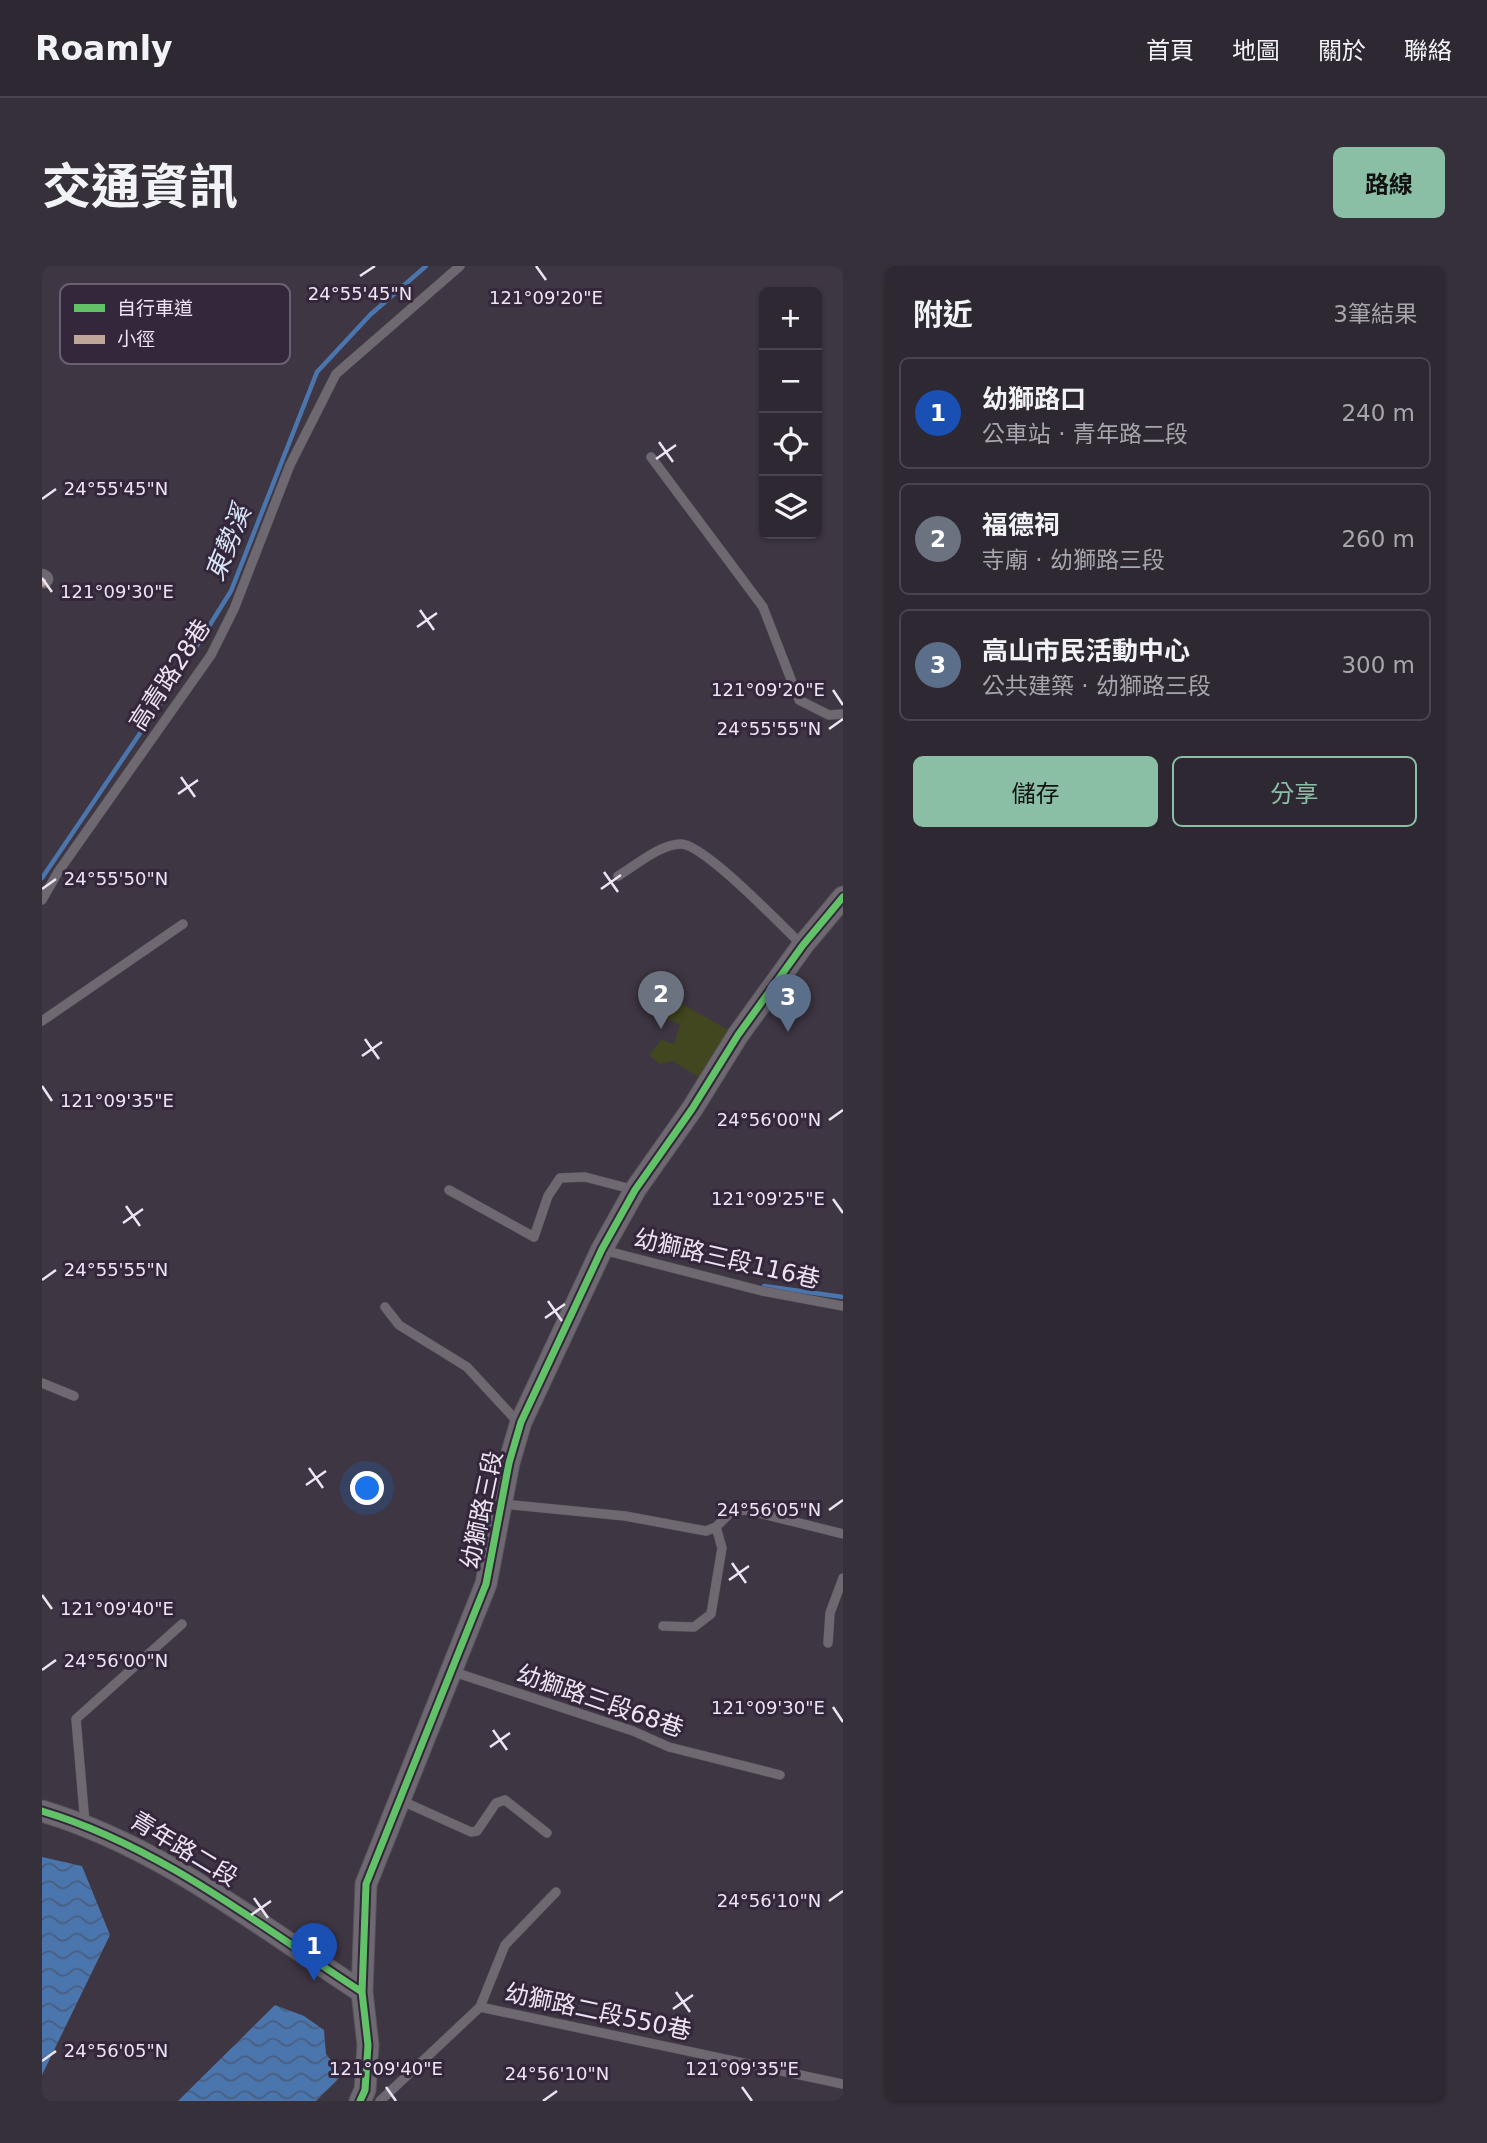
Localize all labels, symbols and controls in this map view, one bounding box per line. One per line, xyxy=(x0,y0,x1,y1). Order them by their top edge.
text: Roamly xyxy=(35,29,173,68)
text: 首頁 xyxy=(1146,37,1194,65)
text: 地圖 xyxy=(1232,37,1280,65)
text: 關於 xyxy=(1318,37,1366,65)
text: 聯絡 xyxy=(1404,37,1452,65)
button: 路線 xyxy=(1333,147,1445,218)
text: 交通資訊 xyxy=(42,159,238,216)
text: 24°55'45"N xyxy=(308,283,412,304)
legend xyxy=(60,284,290,364)
text: 121°09'20"E xyxy=(489,287,603,308)
map controls xyxy=(759,287,822,539)
button: + xyxy=(759,287,822,350)
text: 自行車道 xyxy=(117,297,193,319)
text: 附近 xyxy=(913,297,973,332)
text: 3筆結果 xyxy=(1333,301,1417,327)
text: 小徑 xyxy=(117,328,155,350)
button: − xyxy=(759,350,822,413)
text: 幼獅路口 xyxy=(982,384,1086,414)
text: 1 xyxy=(930,400,946,426)
text: 240 m xyxy=(1341,400,1415,426)
button: locate xyxy=(759,413,822,476)
text: 公車站 · 青年路二段 xyxy=(982,421,1188,447)
button: layers xyxy=(759,476,822,539)
text: 24°55'45"N xyxy=(64,478,168,499)
water label: 東勢溪 xyxy=(199,498,258,585)
text: 福德祠 xyxy=(982,510,1060,540)
text: 2 xyxy=(930,526,946,552)
text: 260 m xyxy=(1341,526,1415,552)
text: 寺廟 · 幼獅路三段 xyxy=(982,547,1165,573)
text: 121°09'30"E xyxy=(60,581,174,602)
street label: 高青路28巷 xyxy=(124,614,216,736)
text: 高山市民活動中心 xyxy=(982,636,1190,666)
text: 3 xyxy=(930,652,946,678)
text: 300 m xyxy=(1341,652,1415,678)
text: 公共建築 · 幼獅路三段 xyxy=(982,673,1211,699)
text: 121°09'20"E xyxy=(711,679,825,700)
text: 24°55'55"N xyxy=(717,718,821,739)
button: 儲存 xyxy=(913,756,1158,827)
button: 分享 xyxy=(1172,756,1417,827)
text: 24°55'50"N xyxy=(64,868,168,889)
pin: 2 xyxy=(638,971,684,1029)
pin: 3 xyxy=(765,974,811,1032)
text: 121°09'35"E xyxy=(60,1090,174,1111)
text: 24°56'00"N xyxy=(717,1109,821,1130)
text: 121°09'25"E xyxy=(711,1188,825,1209)
street label: 幼獅路三段116巷 xyxy=(631,1224,823,1294)
text: 24°55'55"N xyxy=(64,1259,168,1280)
street label: 幼獅路三段 xyxy=(456,1448,508,1572)
your location xyxy=(350,1471,384,1505)
text: 24°56'05"N xyxy=(717,1499,821,1520)
text: 121°09'40"E xyxy=(60,1598,174,1619)
text: 24°56'00"N xyxy=(64,1650,168,1671)
street label: 幼獅路三段68巷 xyxy=(513,1659,687,1743)
text: 121°09'30"E xyxy=(711,1697,825,1718)
street label: 青年路二段 xyxy=(125,1806,243,1892)
text: 24°56'10"N xyxy=(717,1890,821,1911)
pin: 1 xyxy=(291,1923,337,1981)
street label: 幼獅路二段550巷 xyxy=(502,1979,694,2045)
text: 24°56'05"N xyxy=(64,2040,168,2061)
text: 121°09'40"E xyxy=(329,2058,443,2079)
text: 121°09'35"E xyxy=(685,2058,799,2079)
text: 24°56'10"N xyxy=(505,2063,609,2084)

